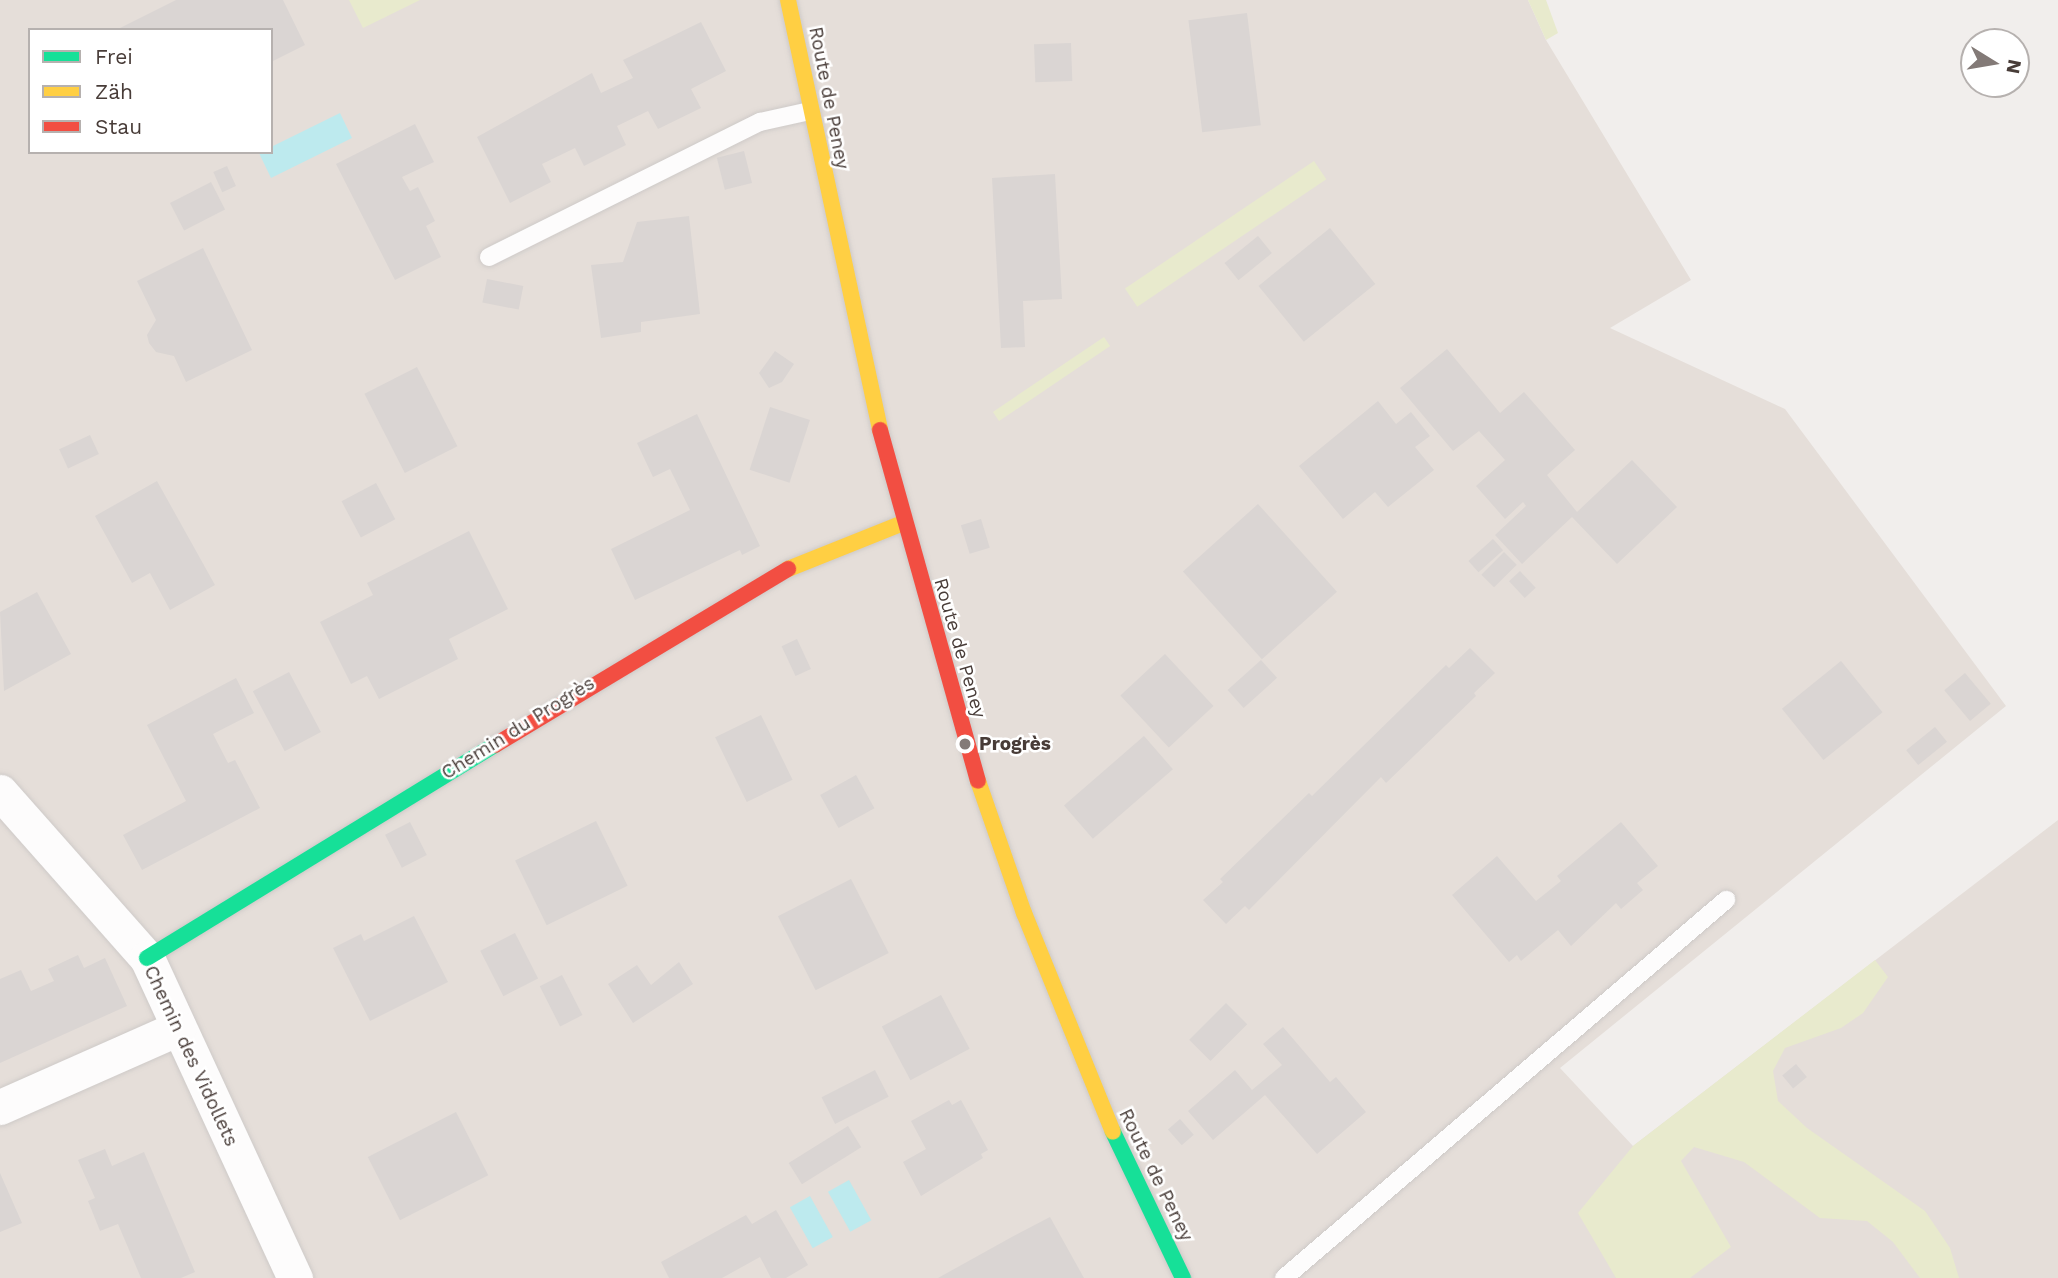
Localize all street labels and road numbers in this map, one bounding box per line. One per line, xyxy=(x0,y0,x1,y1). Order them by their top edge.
street label: Route de Peney xyxy=(804,25,854,171)
street label: Route de Peney xyxy=(929,575,991,721)
street label: Chemin du Progrès xyxy=(437,672,599,784)
street label: Chemin des Vidollets xyxy=(139,962,243,1150)
street label: Route de Peney xyxy=(1114,1105,1198,1245)

